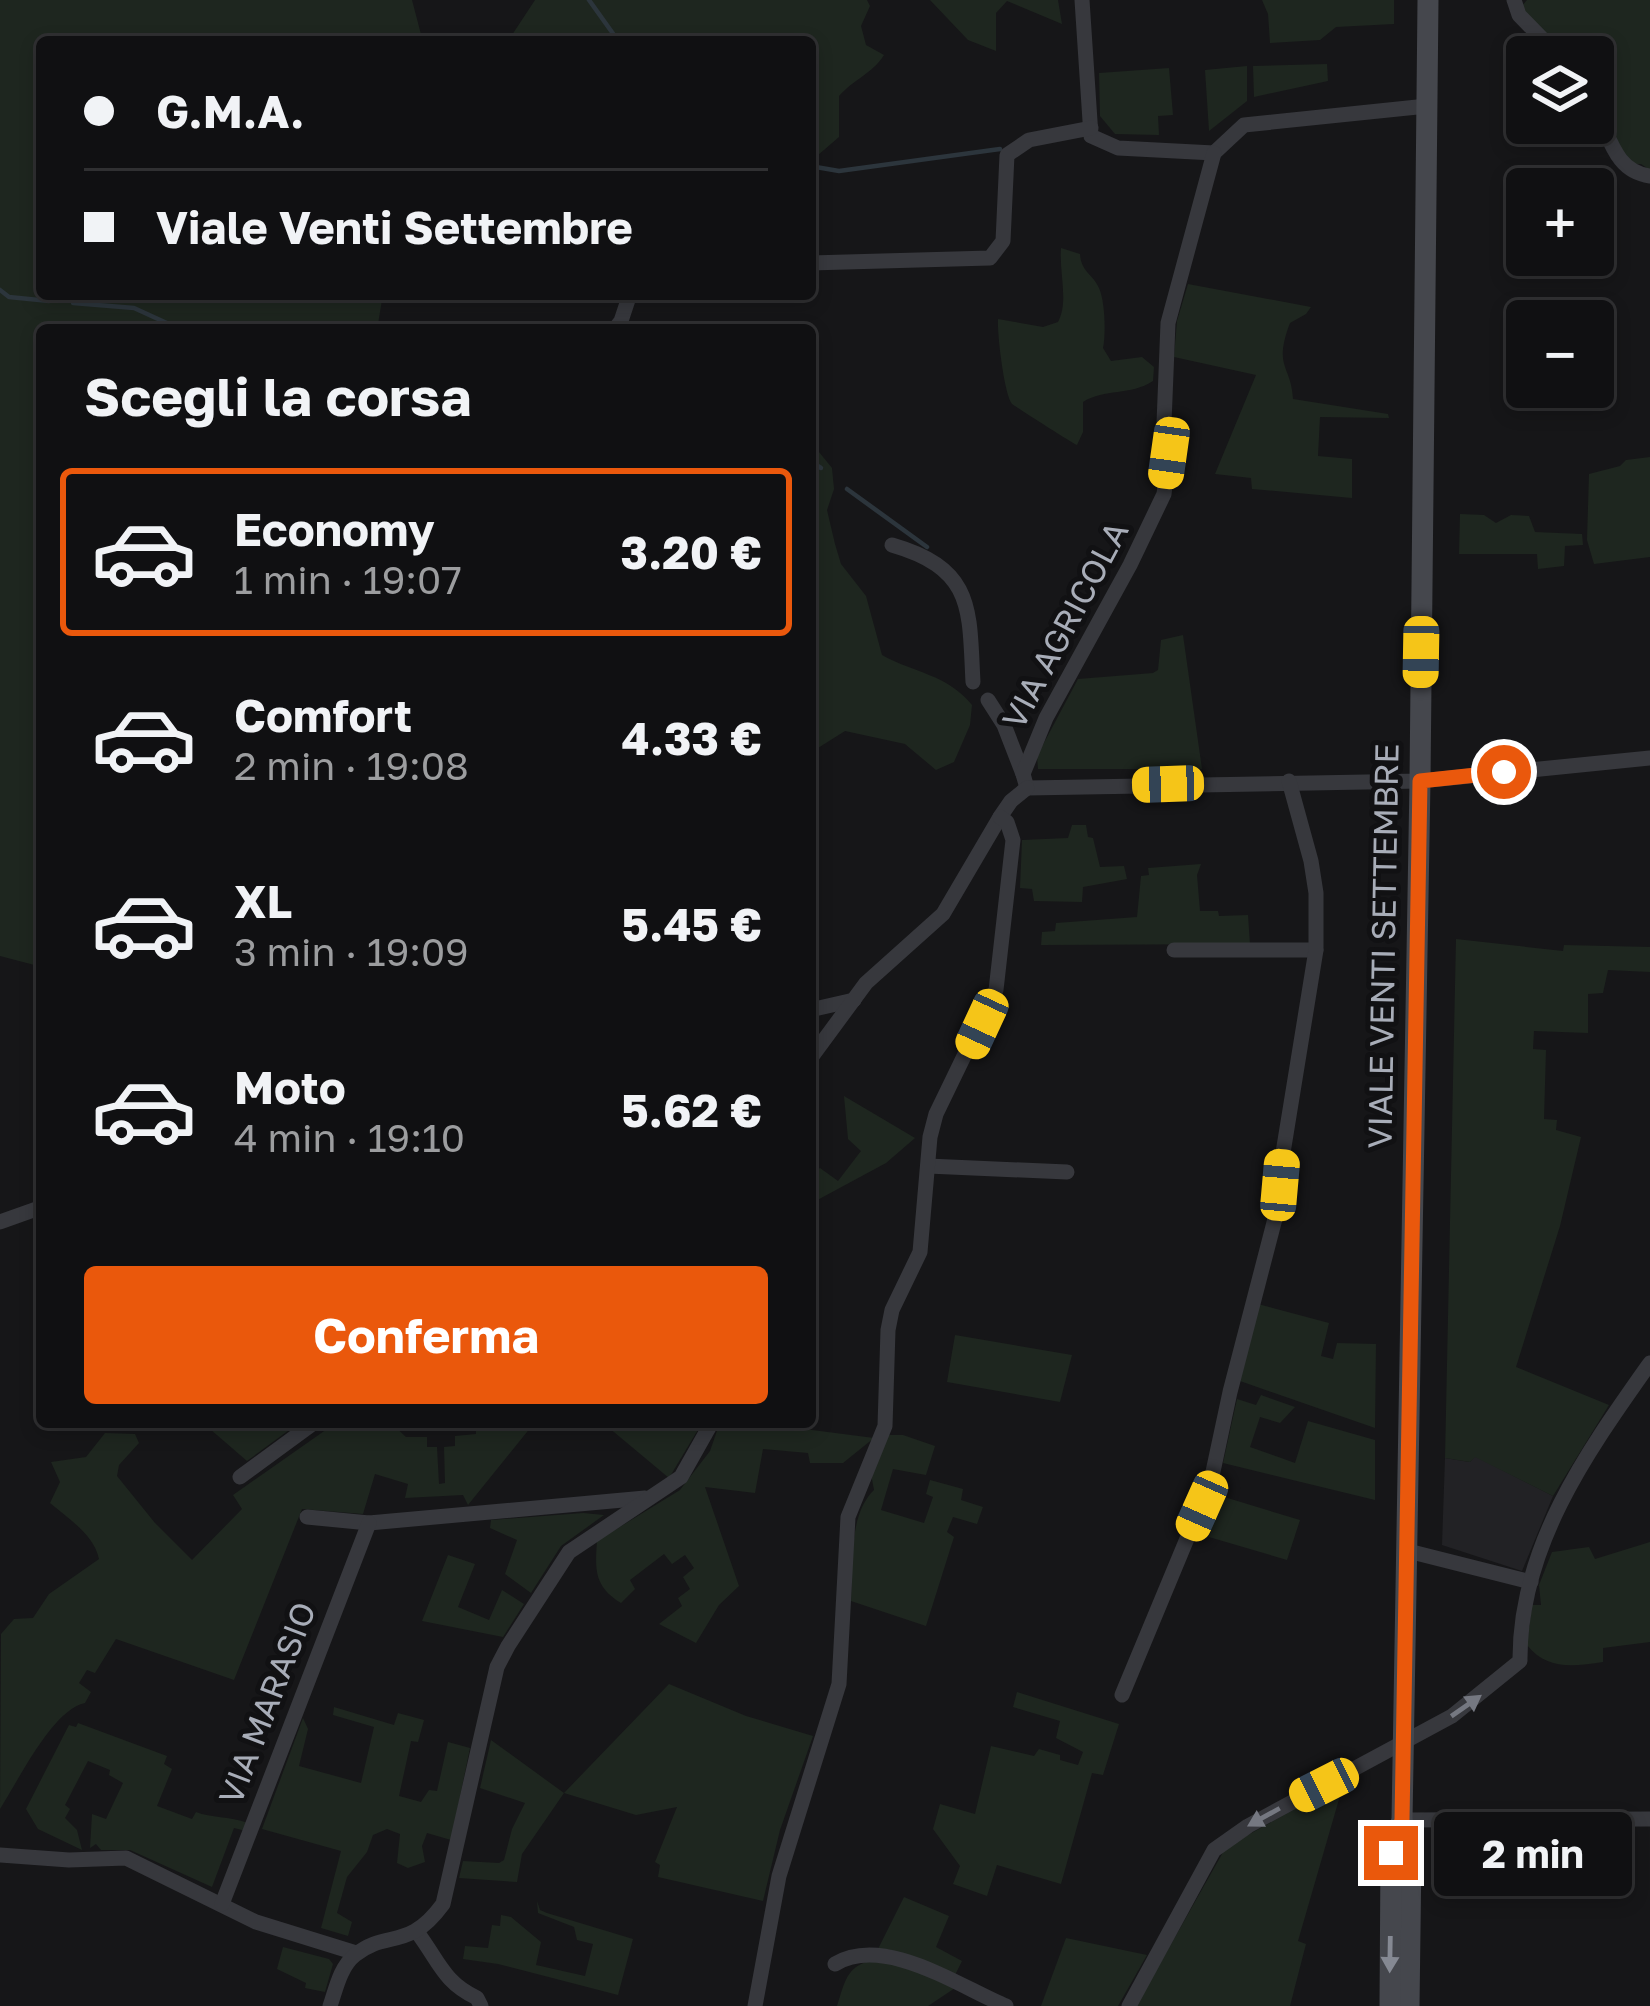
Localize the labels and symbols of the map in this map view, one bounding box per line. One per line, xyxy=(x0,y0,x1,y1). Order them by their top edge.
car xyxy=(1146,415,1192,491)
street label: VIA AGRICOLA xyxy=(994,514,1136,735)
car xyxy=(1402,616,1440,688)
street label: VIALE VENTI SETTEMBRE xyxy=(1359,743,1406,1149)
route start xyxy=(1477,745,1531,799)
car xyxy=(1131,765,1205,803)
car xyxy=(950,984,1014,1064)
car xyxy=(1259,1148,1301,1222)
car xyxy=(1171,1466,1233,1546)
street label: VIA MARASIO xyxy=(210,1596,323,1809)
one-way arrow xyxy=(1449,1695,1482,1718)
car xyxy=(1284,1753,1364,1817)
one-way arrow xyxy=(1248,1806,1281,1827)
callout: 2 min xyxy=(1433,1811,1631,1895)
route end xyxy=(1364,1826,1418,1880)
one-way arrow xyxy=(1380,1936,1400,1974)

